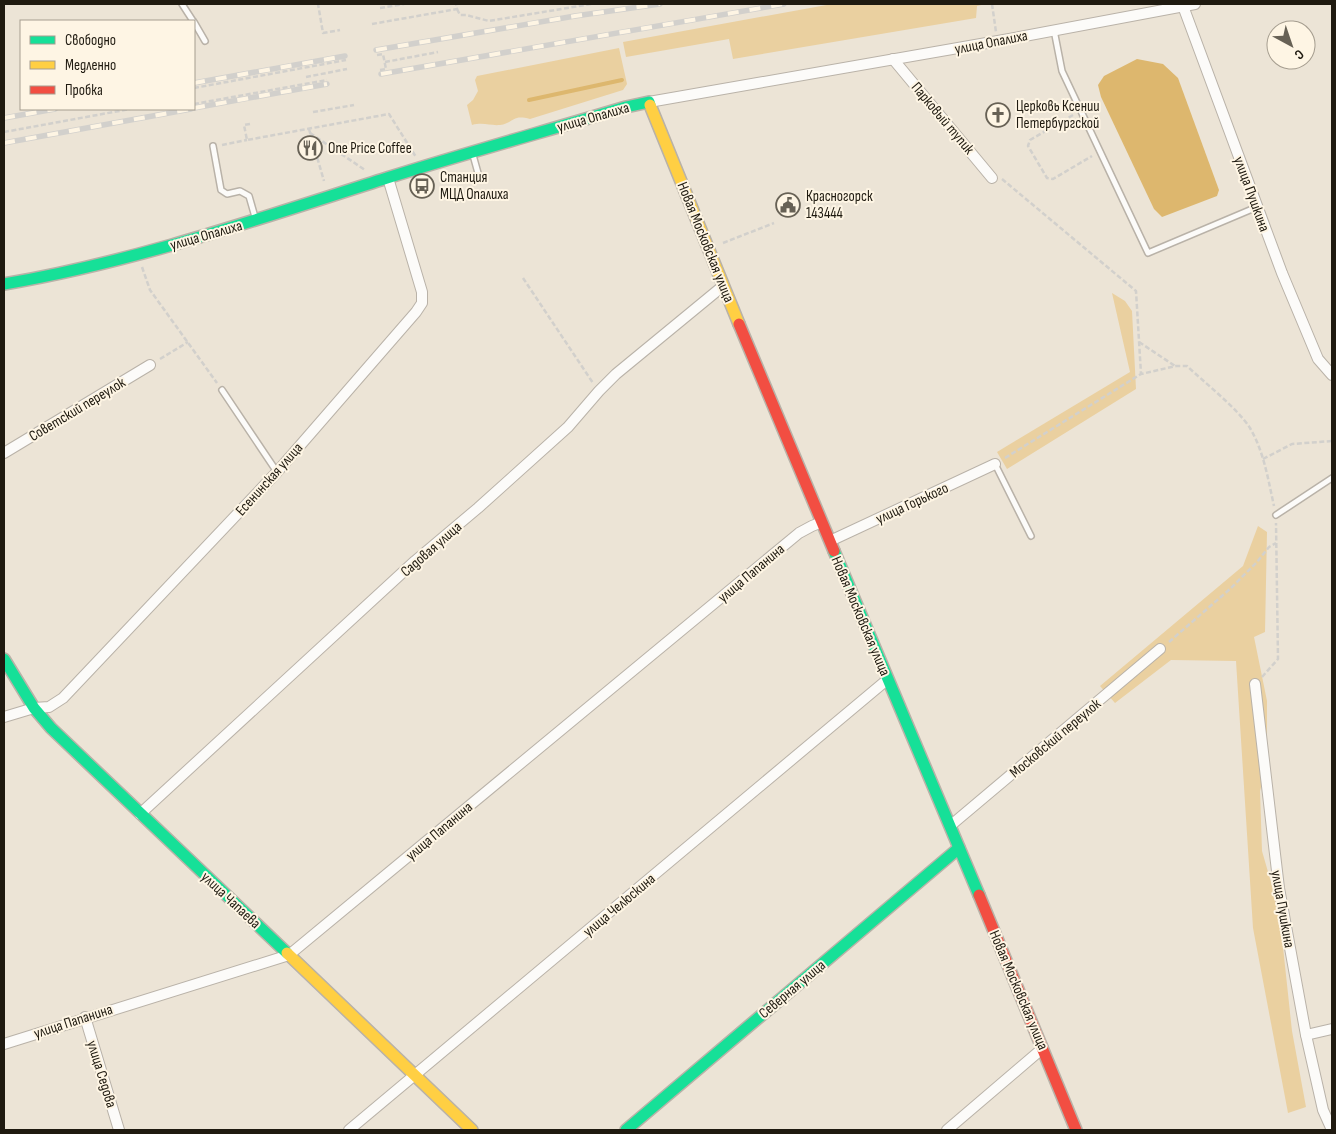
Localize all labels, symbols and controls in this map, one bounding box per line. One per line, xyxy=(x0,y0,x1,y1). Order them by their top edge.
legend xyxy=(20,20,195,110)
north arrow xyxy=(1266,20,1316,70)
street label: улица Опалиха xyxy=(953,26,1029,59)
text: Свободно xyxy=(65,31,116,50)
text: С xyxy=(1291,46,1307,63)
text: Медленно xyxy=(65,56,116,75)
street label: Парковый тупик xyxy=(907,78,979,159)
text: Пробка xyxy=(65,81,103,100)
place label: Церковь Ксении Петербургской xyxy=(1016,97,1099,133)
street label: улица Опалиха xyxy=(555,98,632,137)
church icon: Церковь Ксении Петербургской xyxy=(985,102,1011,128)
restaurant icon: One Price Coffee xyxy=(297,135,323,161)
place label: One Price Coffee xyxy=(328,139,412,158)
street label: улица Пушкина xyxy=(1229,154,1274,235)
place label: Станция МЦД Опалиха xyxy=(440,168,509,204)
bus stop icon: Станция МЦД Опалиха xyxy=(409,173,435,199)
street label: Новая Московская улица xyxy=(673,179,738,305)
place label: Красногорск 143444 xyxy=(806,187,873,223)
public building icon: Красногорск 143444 xyxy=(775,192,801,218)
street label: улица Опалиха xyxy=(168,216,245,255)
street label: Советский переулок xyxy=(25,373,129,446)
street label: Есенинская улица xyxy=(232,439,307,520)
street label: улица Горького xyxy=(873,478,952,529)
street label: Садовая улица xyxy=(397,518,466,581)
street label: улица Папанина xyxy=(714,540,789,607)
street label: Новая Московская улица xyxy=(827,554,894,679)
street label: Московский переулок xyxy=(1006,694,1105,782)
street label: улица Папанина xyxy=(402,798,477,865)
street label: улица Чапаева xyxy=(197,868,265,933)
street label: улица Челюскина xyxy=(579,869,660,941)
street label: улица Пушкина xyxy=(1266,869,1299,950)
street label: Новая Московская улица xyxy=(985,928,1052,1053)
street label: Северная улица xyxy=(755,956,830,1023)
street label: улица Папанина xyxy=(31,1000,115,1043)
street label: улица Седова xyxy=(82,1038,121,1110)

